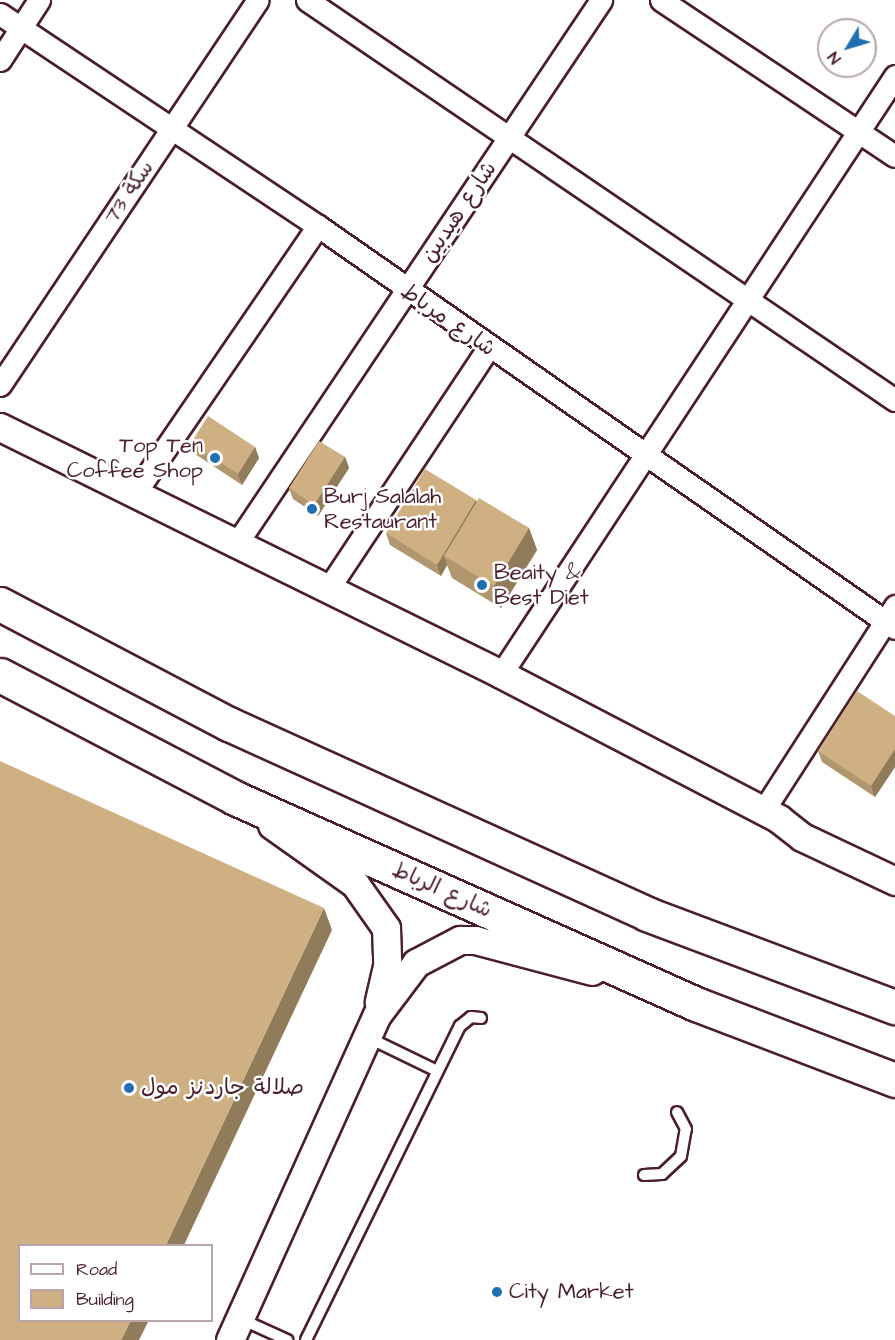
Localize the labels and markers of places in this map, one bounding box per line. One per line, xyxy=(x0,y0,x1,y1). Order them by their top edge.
place label: Top Ten Coffee Shop xyxy=(67,432,203,484)
marker: Top Ten Coffee Shop xyxy=(208,451,222,465)
place label: Burj Salalah Restaurant xyxy=(324,483,441,534)
marker: Burj Salalah Restaurant xyxy=(305,502,319,516)
place label: Beaity & Best Diet xyxy=(494,559,589,610)
marker: Beaity & Best Diet xyxy=(475,578,489,592)
place label: صلالة جاردنز مول xyxy=(141,1075,304,1101)
marker: صلالة جاردنز مول xyxy=(122,1081,136,1095)
place label: City Market xyxy=(509,1279,634,1305)
marker: City Market xyxy=(490,1285,504,1299)

